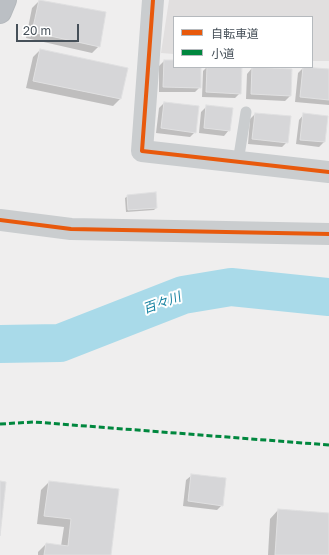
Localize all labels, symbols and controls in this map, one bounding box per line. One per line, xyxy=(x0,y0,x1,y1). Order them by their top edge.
scale bar xyxy=(18,16,81,42)
legend xyxy=(173,16,313,68)
text: 20 m xyxy=(23,23,51,38)
text: 自転車道 xyxy=(211,26,259,41)
text: 小道 xyxy=(211,46,235,61)
water label: 百々川 xyxy=(141,289,183,317)

